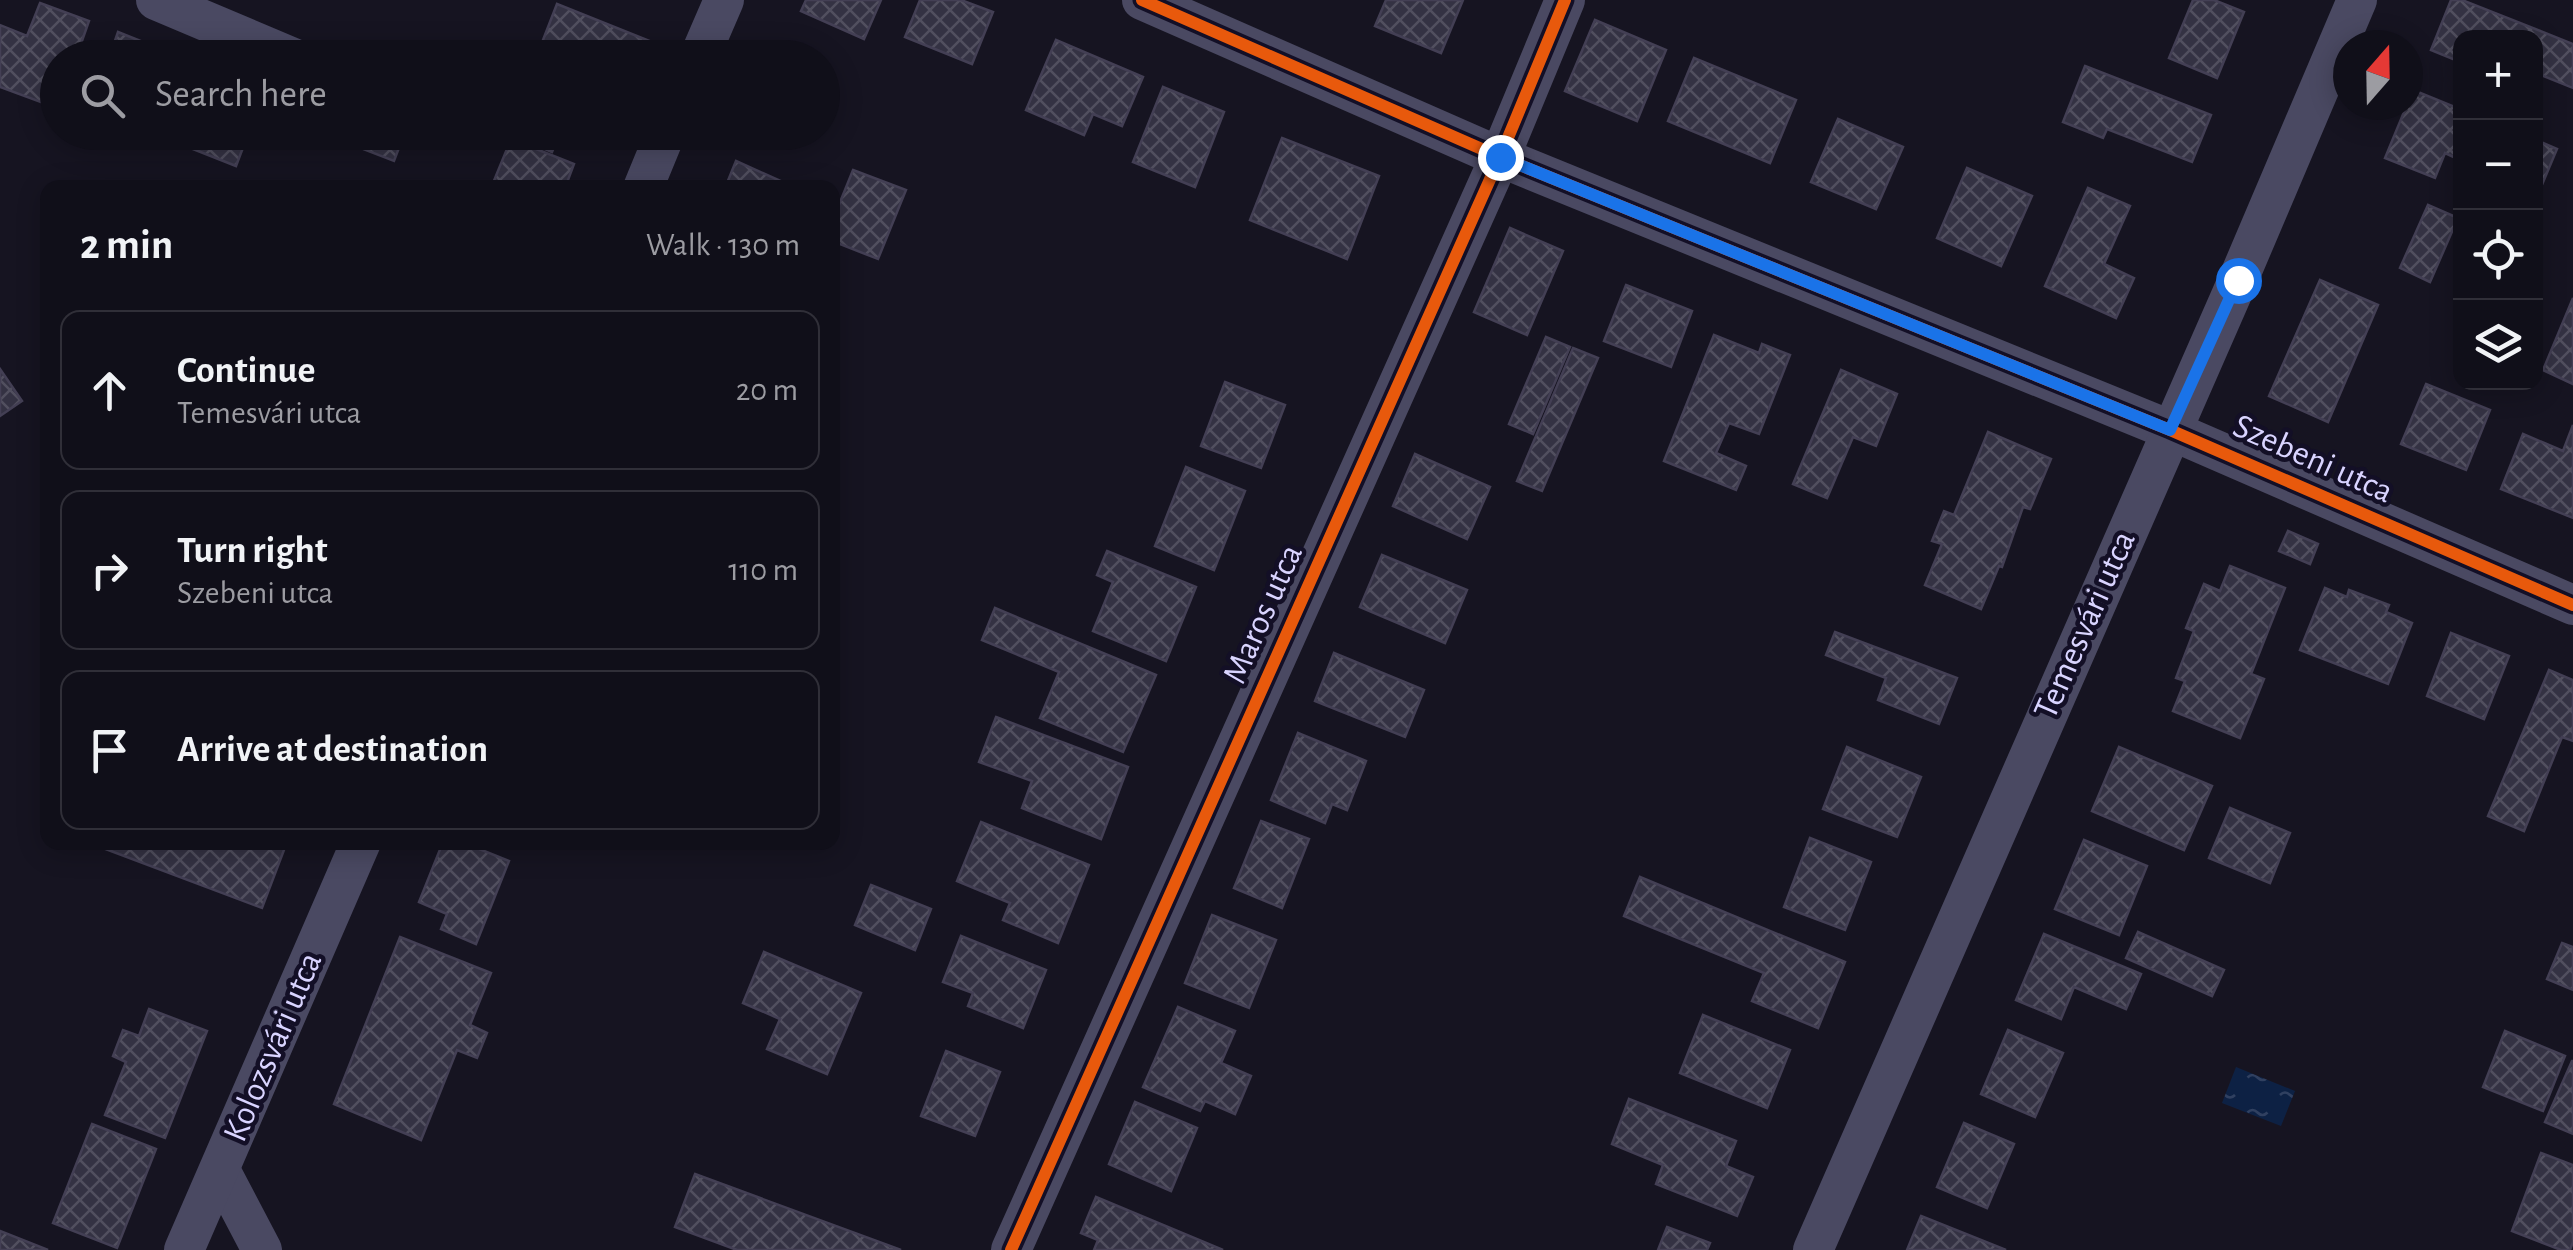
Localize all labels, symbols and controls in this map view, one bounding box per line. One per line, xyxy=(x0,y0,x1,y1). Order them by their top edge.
north arrow xyxy=(2333,30,2423,120)
map controls xyxy=(2453,30,2543,390)
button: + xyxy=(2453,30,2543,120)
search box xyxy=(40,40,840,150)
icon: search xyxy=(75,68,130,123)
text: Search here xyxy=(155,76,327,114)
button: − xyxy=(2453,120,2543,210)
route end xyxy=(1478,135,1524,181)
button: locate xyxy=(2453,210,2543,300)
text: 2 min xyxy=(80,224,173,266)
text: Walk · 130 m xyxy=(646,229,800,261)
route start xyxy=(2216,258,2262,304)
button: layers xyxy=(2453,300,2543,390)
text: Continue xyxy=(177,352,315,390)
icon: ahead xyxy=(82,363,137,418)
text: 20 m xyxy=(736,374,798,406)
text: Temesvári utca xyxy=(177,397,361,429)
street label: Szebeni utca xyxy=(2228,408,2398,510)
street label: Temesvári utca xyxy=(2028,526,2142,724)
text: Turn right xyxy=(177,532,327,570)
street label: Maros utca xyxy=(1217,539,1309,689)
icon: right xyxy=(82,543,137,598)
text: 110 m xyxy=(728,554,798,586)
text: Szebeni utca xyxy=(177,577,333,609)
icon: arrive xyxy=(82,723,137,778)
text: Arrive at destination xyxy=(177,731,488,769)
street label: Kolozsvári utca xyxy=(217,947,329,1147)

